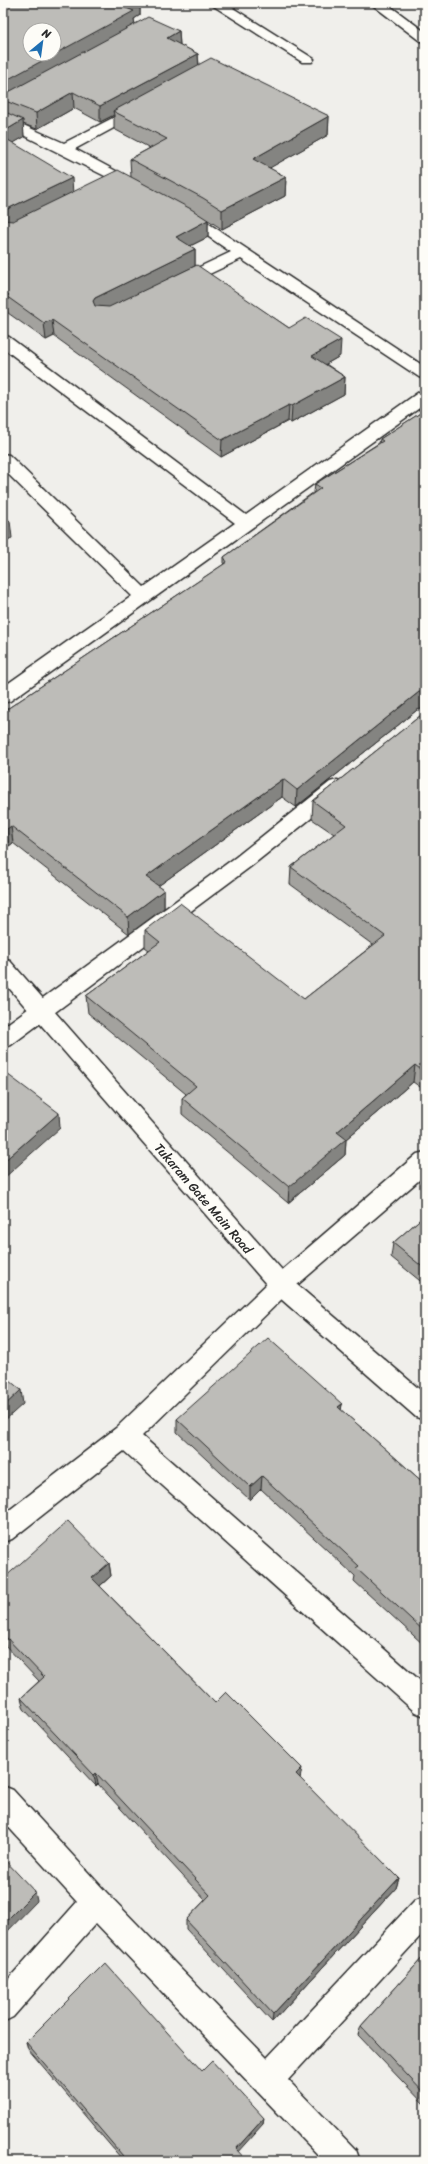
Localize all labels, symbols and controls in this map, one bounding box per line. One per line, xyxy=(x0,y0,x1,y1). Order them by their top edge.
north arrow xyxy=(22,22,62,62)
text: N xyxy=(38,23,55,44)
street label: Tukaram Gate Main Road xyxy=(149,1137,259,1260)

